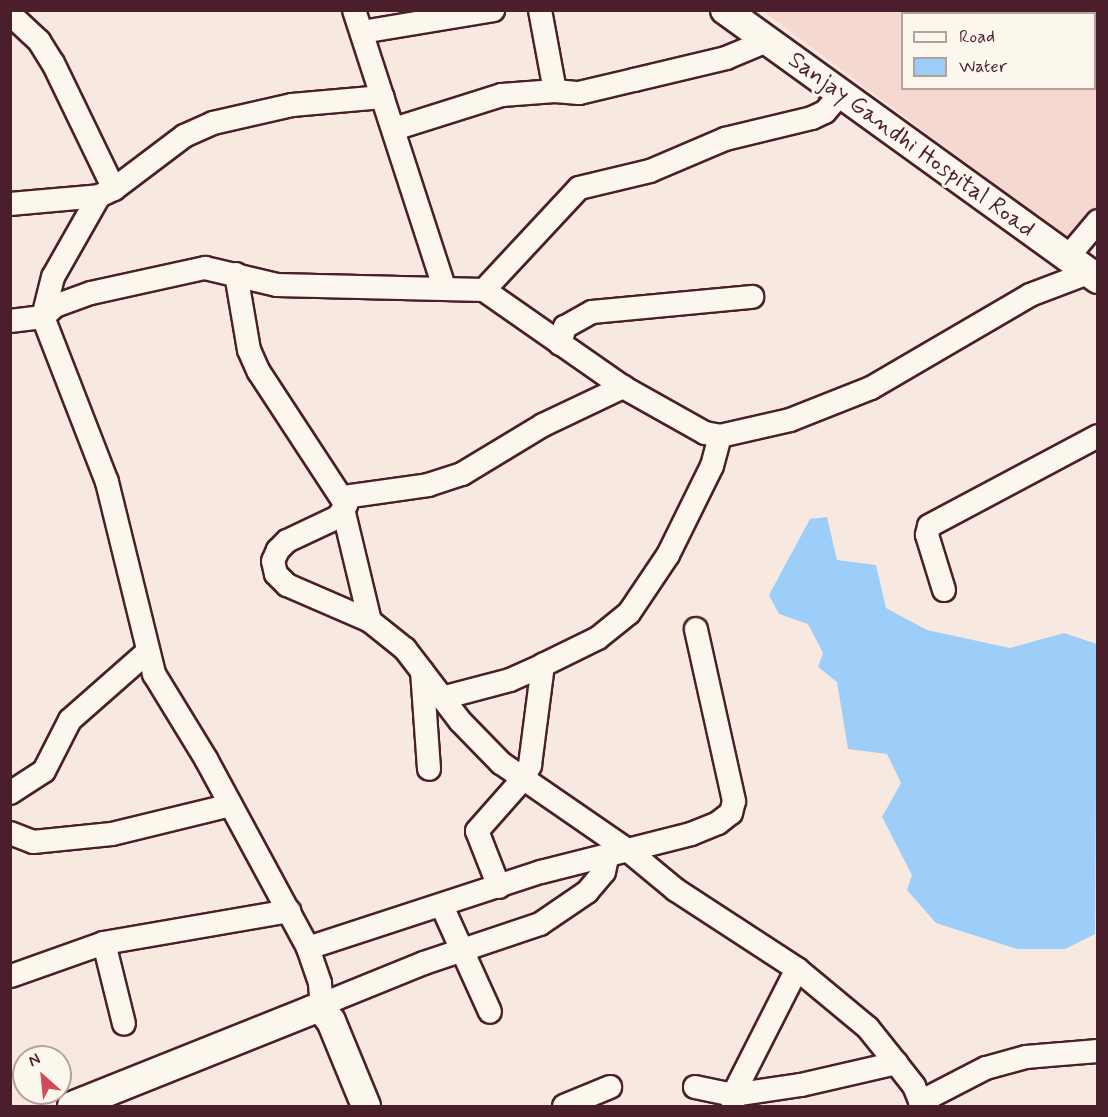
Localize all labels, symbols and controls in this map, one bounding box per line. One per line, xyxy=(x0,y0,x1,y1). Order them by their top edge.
legend xyxy=(901,12,1096,90)
text: Road xyxy=(959,25,995,49)
street label: Sanjay Gandhi Hospital Road xyxy=(784,47,1038,243)
text: Water xyxy=(959,55,1007,79)
north arrow xyxy=(12,1045,72,1105)
text: N xyxy=(25,1049,44,1072)

